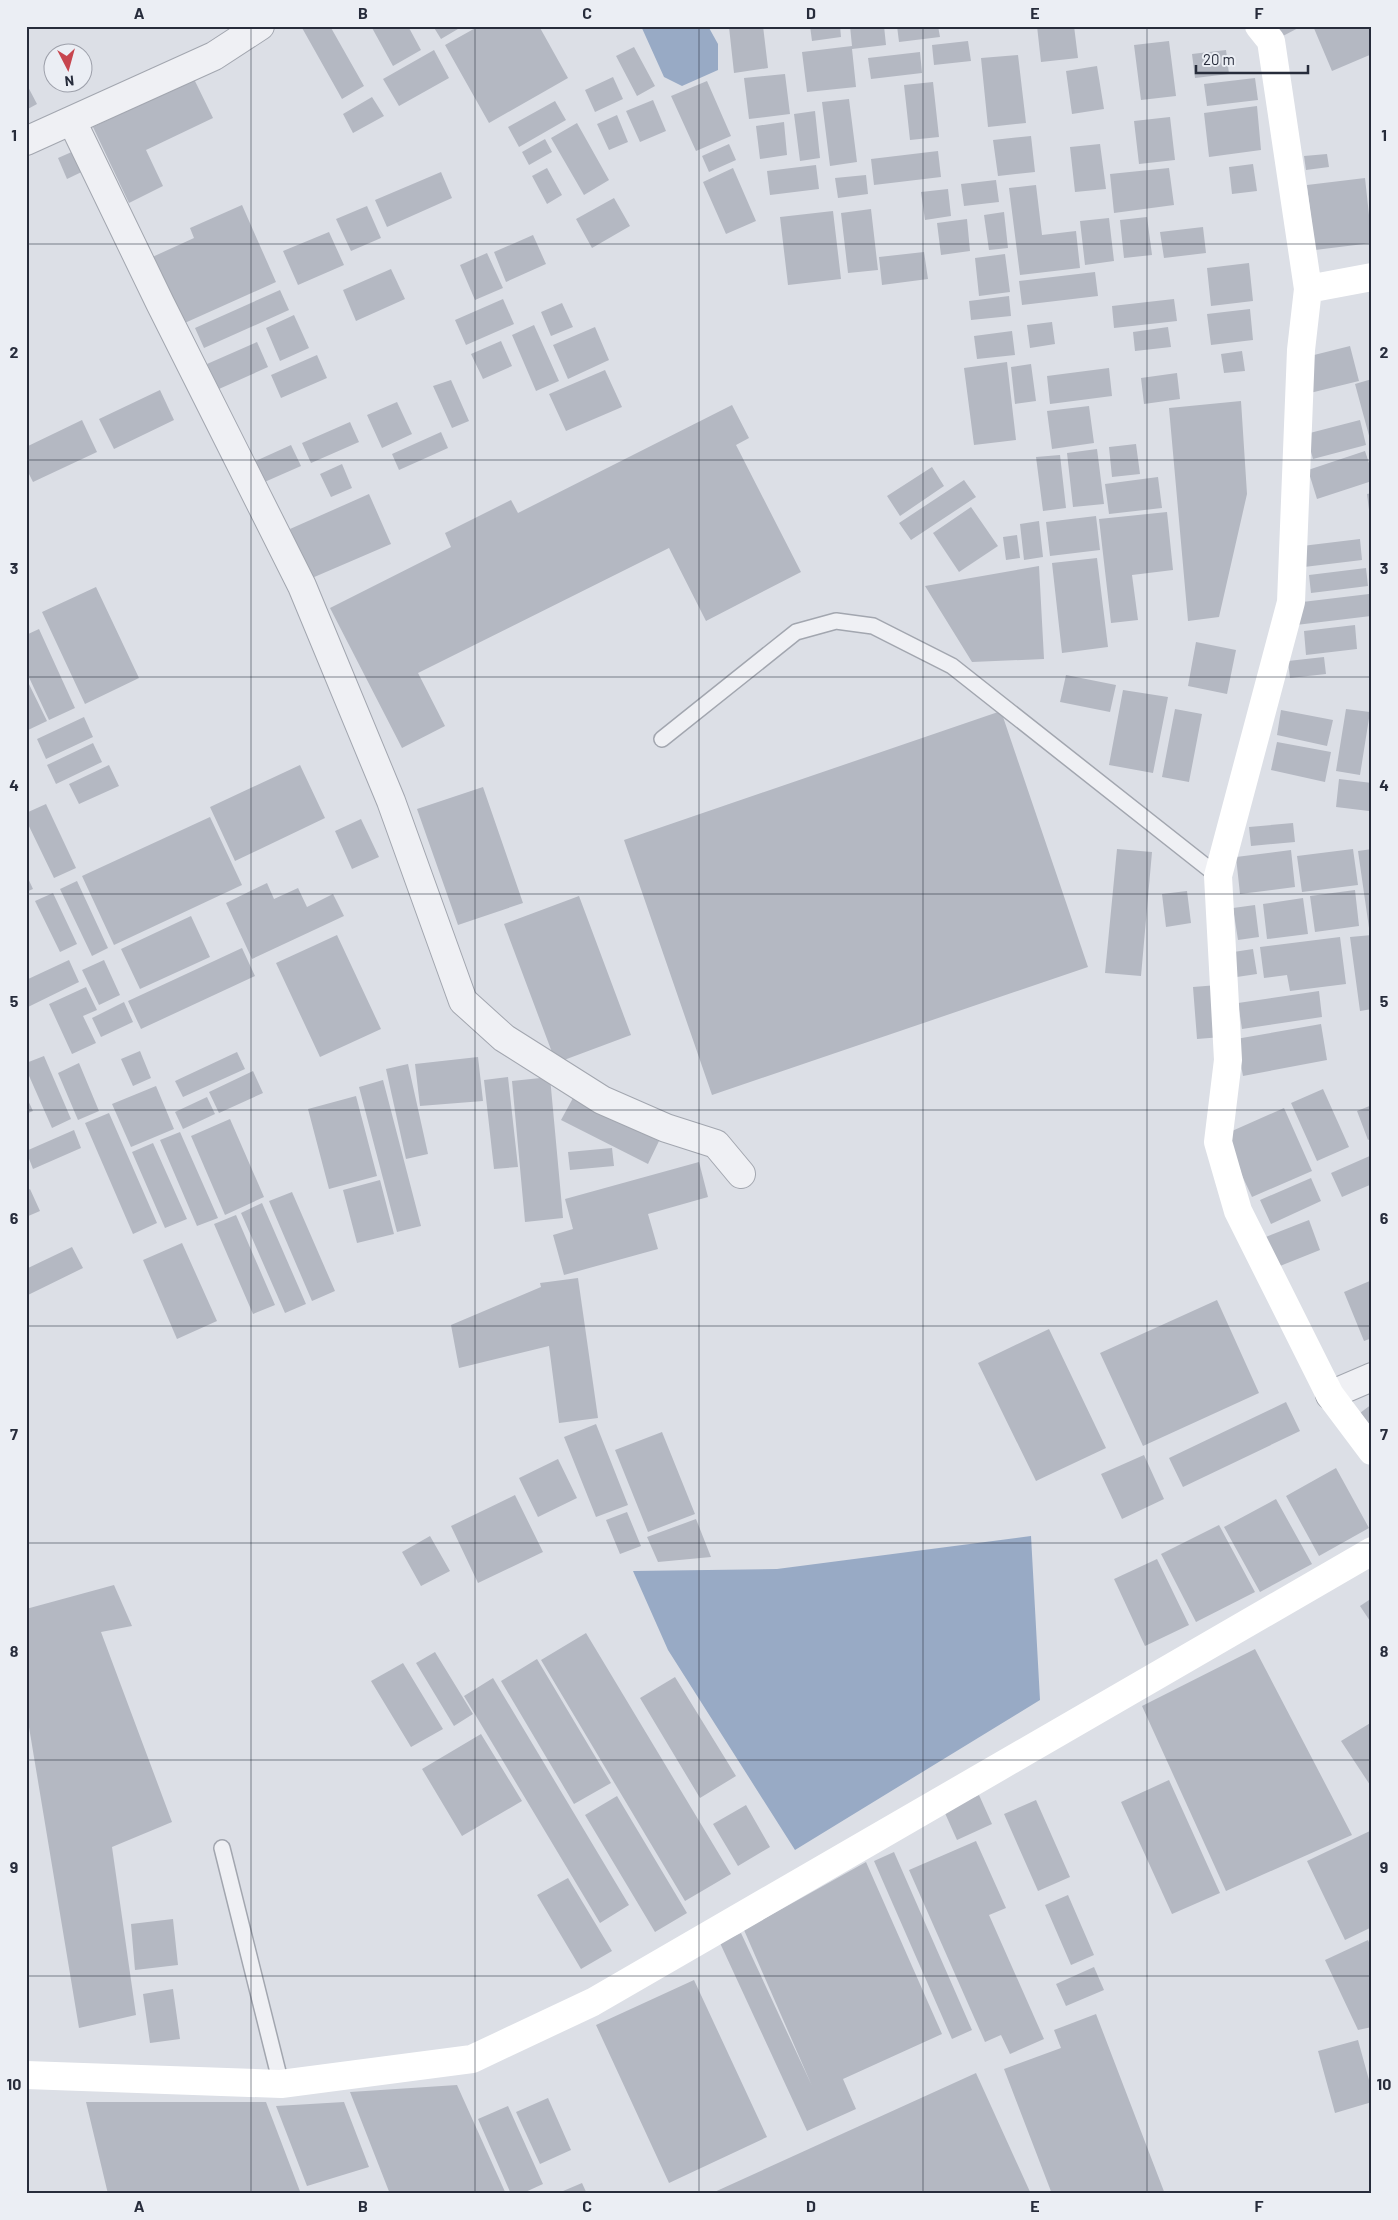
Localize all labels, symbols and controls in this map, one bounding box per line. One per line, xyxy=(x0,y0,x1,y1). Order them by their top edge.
text: A xyxy=(134,3,145,22)
text: B xyxy=(358,3,368,22)
text: C xyxy=(582,3,592,22)
text: D xyxy=(806,3,816,22)
text: E xyxy=(1030,3,1040,22)
text: F xyxy=(1255,3,1264,22)
north arrow xyxy=(42,42,92,92)
scale bar xyxy=(1196,42,1308,74)
text: 20 m xyxy=(1203,50,1235,68)
text: N xyxy=(64,72,75,90)
text: 1 xyxy=(11,125,17,144)
text: 1 xyxy=(1381,125,1387,144)
text: 2 xyxy=(10,342,19,361)
text: 2 xyxy=(1380,342,1389,361)
text: 3 xyxy=(10,558,18,577)
text: 3 xyxy=(1380,558,1388,577)
text: 4 xyxy=(9,775,19,794)
text: 4 xyxy=(1379,775,1389,794)
text: 5 xyxy=(10,991,19,1010)
text: 5 xyxy=(1380,991,1389,1010)
text: 6 xyxy=(10,1208,19,1227)
text: 6 xyxy=(1380,1208,1389,1227)
text: 7 xyxy=(10,1424,18,1443)
text: 7 xyxy=(1380,1424,1388,1443)
text: 8 xyxy=(10,1641,19,1660)
text: 8 xyxy=(1380,1641,1389,1660)
text: 9 xyxy=(10,1857,18,1876)
text: 9 xyxy=(1380,1857,1388,1876)
text: 10 xyxy=(7,2074,21,2093)
text: 10 xyxy=(1377,2074,1391,2093)
text: A xyxy=(134,2196,145,2215)
text: B xyxy=(358,2196,368,2215)
text: C xyxy=(582,2196,592,2215)
text: D xyxy=(806,2196,816,2215)
text: E xyxy=(1030,2196,1040,2215)
text: F xyxy=(1255,2196,1264,2215)

